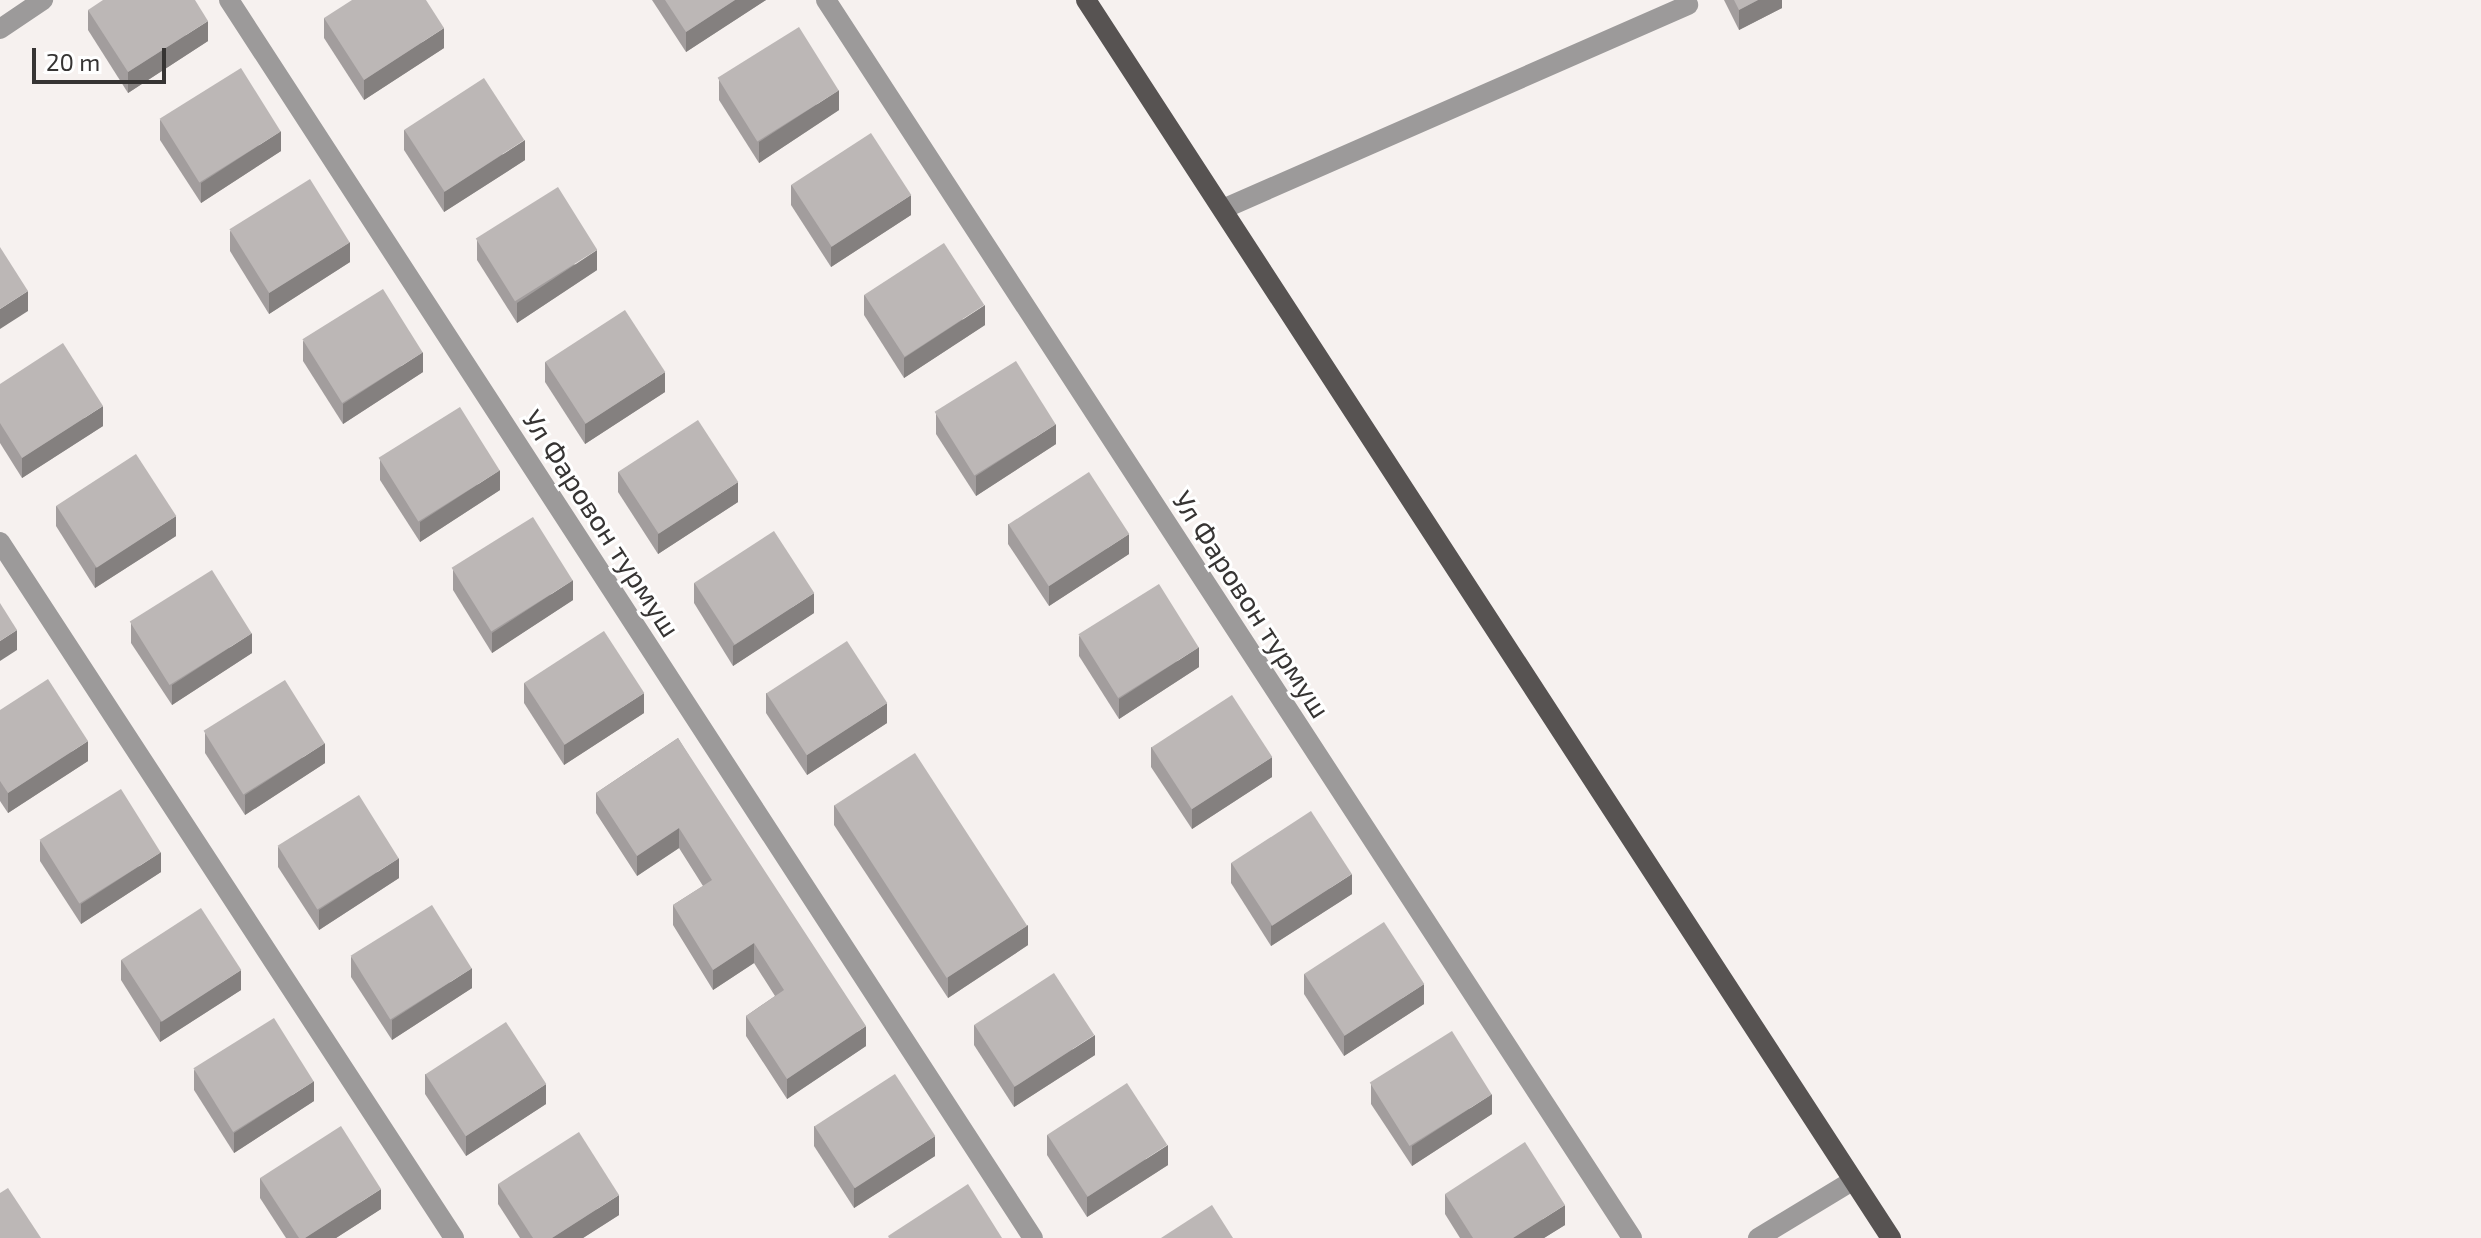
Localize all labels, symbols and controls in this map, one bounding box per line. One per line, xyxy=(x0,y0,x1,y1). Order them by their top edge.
scale bar xyxy=(36,32,170,82)
text: 20 m xyxy=(46,47,100,76)
street label: Ул Фаровон турмуш xyxy=(516,403,688,643)
street label: Ул Фаровон турмуш xyxy=(1166,484,1338,724)

